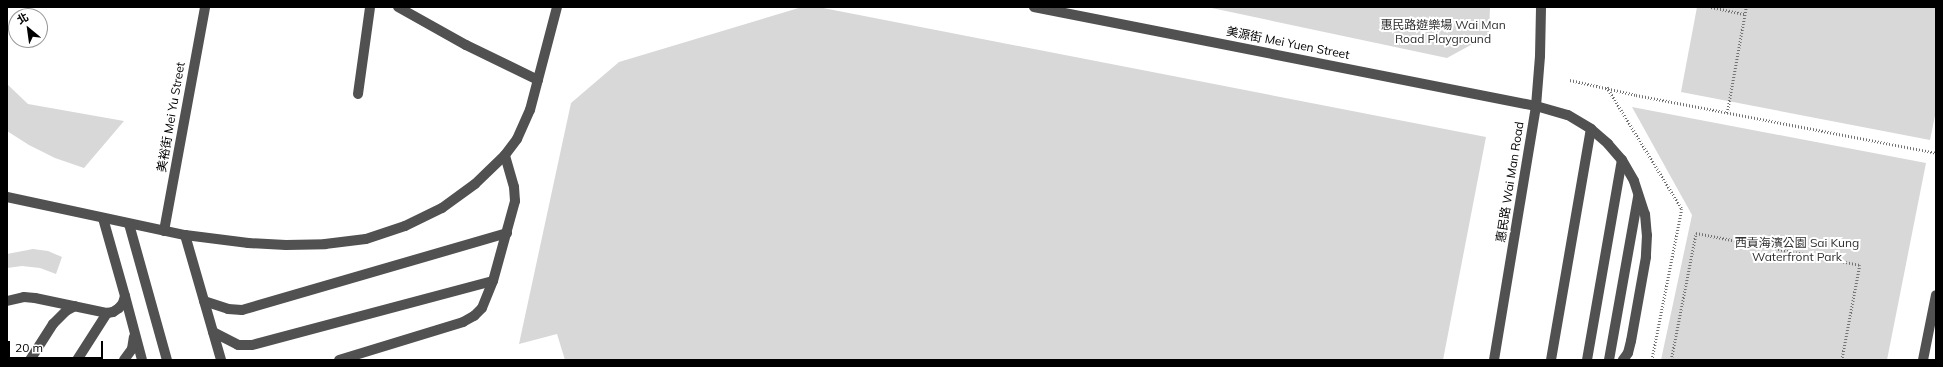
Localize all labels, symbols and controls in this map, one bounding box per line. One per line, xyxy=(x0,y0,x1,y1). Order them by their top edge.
north arrow xyxy=(8,8,48,48)
text: 北 xyxy=(14,10,31,27)
park label: 惠民路遊樂場 Wai Man Road Playground xyxy=(1380,18,1506,46)
street label: 美源街 Mei Yuen Street xyxy=(1225,24,1351,62)
street label: 美裕街 Mei Yu Street xyxy=(154,61,188,173)
street label: 惠民路 Wai Man Road xyxy=(1493,121,1527,243)
park label: 西貢海濱公園 Sai Kung Waterfront Park xyxy=(1735,236,1859,264)
scale bar xyxy=(10,333,105,359)
text: 20 m xyxy=(15,340,43,355)

